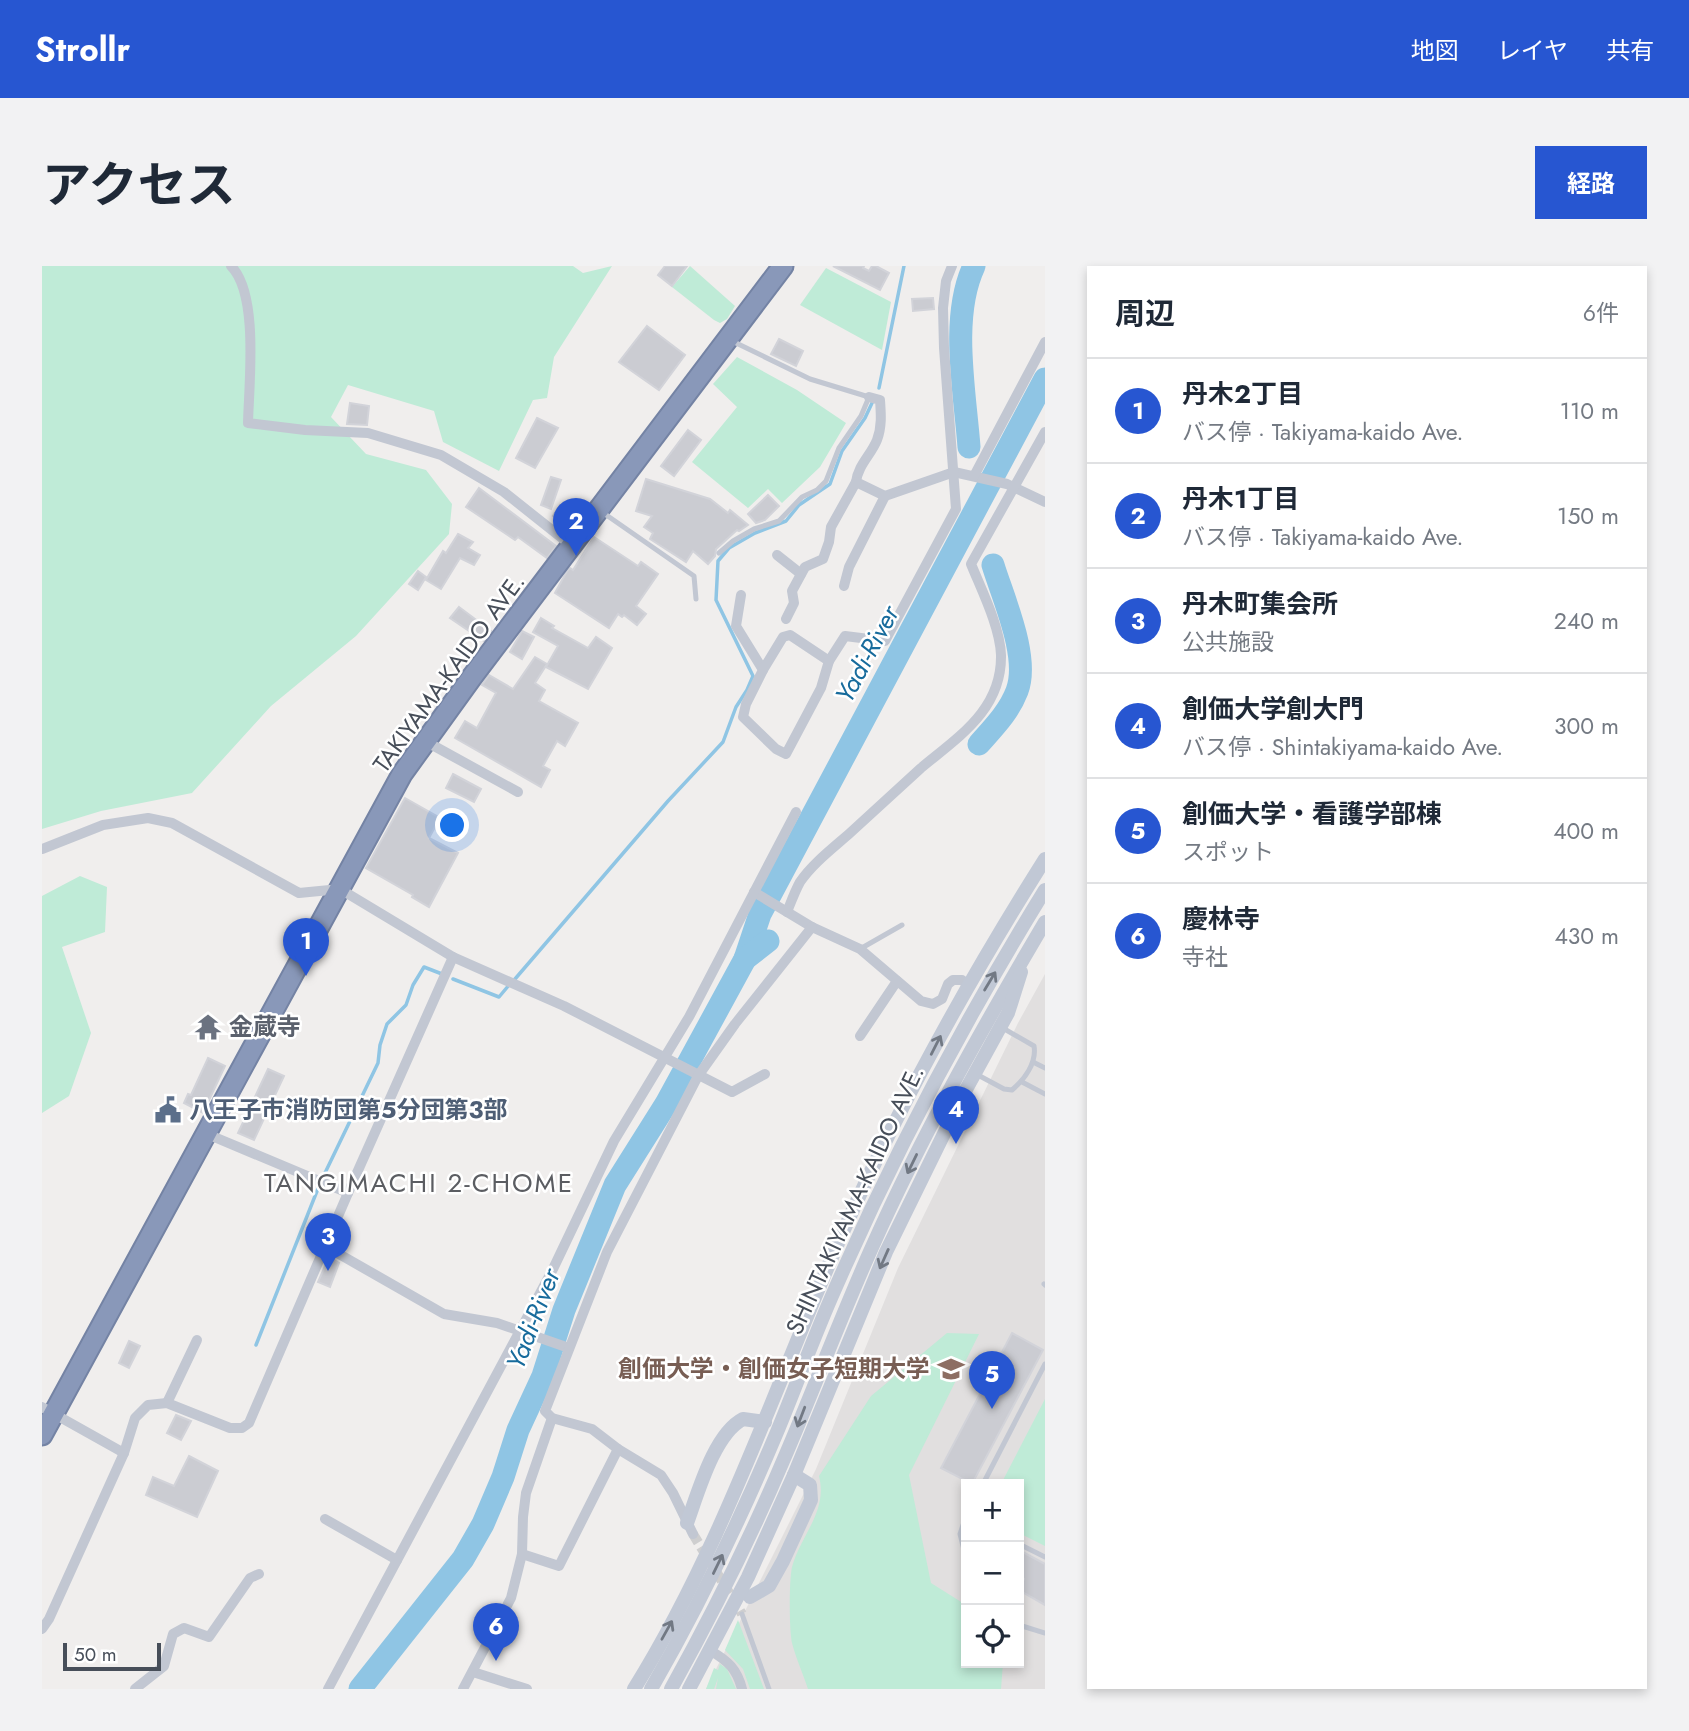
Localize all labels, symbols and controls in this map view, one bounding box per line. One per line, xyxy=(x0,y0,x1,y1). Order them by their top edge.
text: Strollr xyxy=(35,26,130,73)
text: 地図 xyxy=(1411,33,1459,68)
text: レイヤ xyxy=(1497,33,1568,68)
text: 共有 xyxy=(1606,33,1654,68)
button: 経路 xyxy=(1535,146,1647,219)
text: アクセス xyxy=(42,150,236,220)
text: 周辺 xyxy=(1115,292,1175,335)
text: 6件 xyxy=(1583,296,1619,330)
text: 丹木2丁目 xyxy=(1182,375,1303,413)
text: 1 xyxy=(1132,394,1144,428)
text: 110 m xyxy=(1560,394,1619,428)
text: バス停 · Takiyama-kaido Ave. xyxy=(1182,415,1463,449)
text: 丹木1丁目 xyxy=(1182,480,1299,518)
pin: 2 xyxy=(553,498,599,556)
text: 2 xyxy=(1130,499,1146,533)
text: 150 m xyxy=(1557,499,1619,533)
text: バス停 · Takiyama-kaido Ave. xyxy=(1182,520,1463,554)
street label: TAKIYAMA-KAIDO AVE. xyxy=(364,566,533,780)
text: 丹木町集会所 xyxy=(1182,585,1338,623)
water label: Yadi-River xyxy=(826,597,909,709)
text: 3 xyxy=(1131,604,1145,638)
text: 240 m xyxy=(1554,604,1619,638)
text: 公共施設 xyxy=(1182,625,1274,659)
text: 創価大学創大門 xyxy=(1182,690,1364,728)
text: 4 xyxy=(1130,709,1146,743)
text: 300 m xyxy=(1554,709,1619,743)
text: バス停 · Shintakiyama-kaido Ave. xyxy=(1182,730,1503,764)
text: 創価大学・看護学部棟 xyxy=(1182,795,1442,833)
your location xyxy=(435,808,469,842)
text: 5 xyxy=(1131,814,1145,848)
text: 400 m xyxy=(1553,814,1619,848)
text: スポット xyxy=(1182,835,1274,869)
text: 慶林寺 xyxy=(1182,900,1260,938)
pin: 1 xyxy=(283,918,329,976)
text: 6 xyxy=(1130,919,1146,953)
text: 430 m xyxy=(1554,919,1619,953)
text: 寺社 xyxy=(1182,940,1228,974)
one-way arrow xyxy=(983,971,997,991)
place label: 金蔵寺 xyxy=(229,1009,301,1044)
temple icon: 金蔵寺 xyxy=(193,1012,223,1042)
one-way arrow xyxy=(930,1035,944,1056)
street label: SHINTAKIYAMA-KAIDO AVE. xyxy=(777,1059,932,1340)
pin: 4 xyxy=(933,1086,979,1144)
place label: 八王子市消防団第5分団第３部 xyxy=(189,1092,508,1127)
public building icon: 八王子市消防団第5分団第３部 xyxy=(153,1095,183,1125)
one-way arrow xyxy=(904,1153,918,1174)
district label: TANGIMACHI 2-CHOME xyxy=(264,1164,574,1202)
pin: 3 xyxy=(305,1213,351,1271)
one-way arrow xyxy=(877,1248,890,1269)
water label: Yadi-River xyxy=(496,1262,570,1375)
place label: 創価大学・創価女子短期大学 xyxy=(618,1351,930,1386)
pin: 5 xyxy=(969,1351,1015,1409)
school or university icon: 創価大学・創価女子短期大学 xyxy=(936,1354,966,1384)
one-way arrow xyxy=(793,1406,806,1428)
map controls xyxy=(961,1479,1024,1668)
button: + xyxy=(961,1479,1024,1542)
button: − xyxy=(961,1542,1024,1605)
one-way arrow xyxy=(711,1554,725,1575)
pin: 6 xyxy=(473,1603,519,1661)
button: locate xyxy=(961,1605,1024,1668)
one-way arrow xyxy=(661,1620,675,1640)
scale bar xyxy=(63,1640,161,1672)
text: 50 m xyxy=(74,1641,117,1668)

